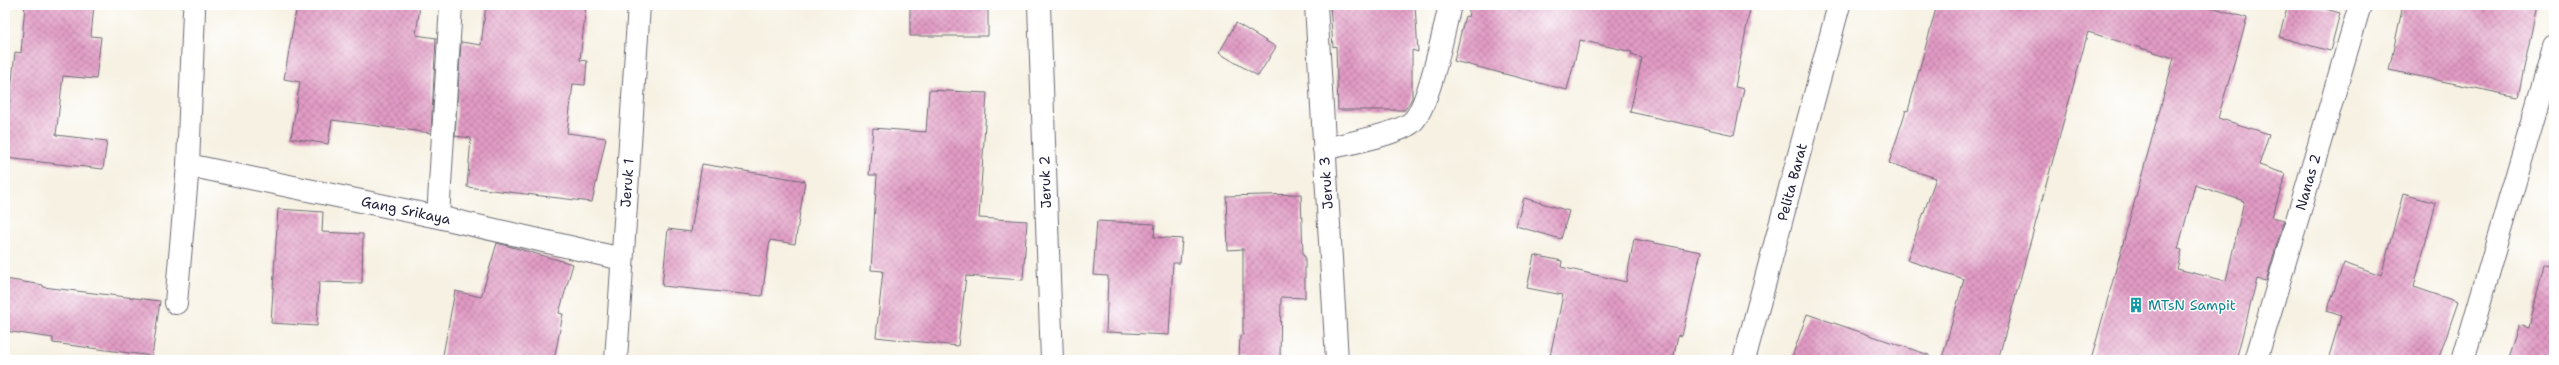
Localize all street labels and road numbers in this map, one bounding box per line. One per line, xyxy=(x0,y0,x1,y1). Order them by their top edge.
street label: Pelita Barat xyxy=(1773,141,1811,223)
street label: Nanas 2 xyxy=(2291,152,2325,212)
street label: Jeruk 2 xyxy=(1035,155,1055,209)
street label: Jeruk 3 xyxy=(1315,156,1337,210)
street label: Jeruk 1 xyxy=(616,158,638,208)
street label: Gang Srikaya xyxy=(360,192,453,228)

